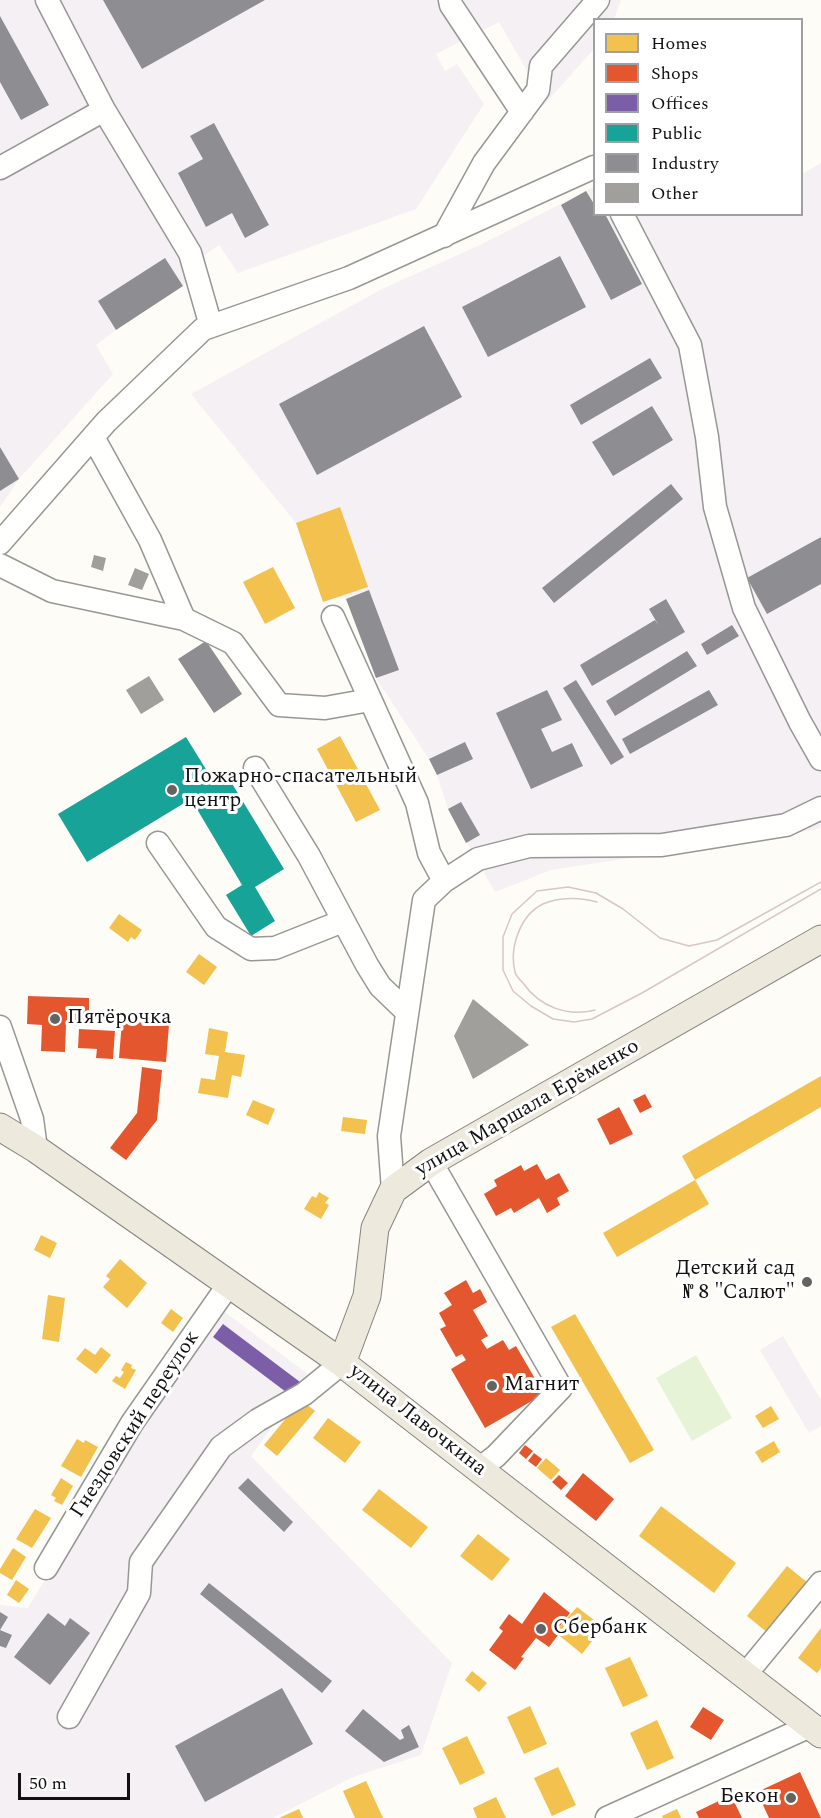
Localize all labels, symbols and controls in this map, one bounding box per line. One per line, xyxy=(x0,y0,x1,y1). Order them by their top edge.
legend xyxy=(593,18,803,216)
text: Homes xyxy=(651,30,707,57)
text: Shops xyxy=(651,60,699,87)
text: Offices xyxy=(651,90,709,117)
text: Public xyxy=(651,120,702,147)
text: Industry xyxy=(651,150,719,177)
text: Other xyxy=(651,180,698,207)
place label: Пожарно-спасательный центр xyxy=(184,765,417,815)
marker: Пожарно-спасательный центр xyxy=(165,783,179,797)
place label: Пятёрочка xyxy=(67,1006,172,1032)
marker: Пятёрочка xyxy=(48,1012,62,1026)
street label: улица Маршала Ерёменко xyxy=(412,1035,644,1183)
place label: Детский сад № 8 "Салют" xyxy=(675,1257,795,1307)
marker: Детский сад № 8 "Салют" xyxy=(800,1275,814,1289)
street label: Гнездовский переулок xyxy=(66,1327,206,1523)
street label: улица Лавочкина xyxy=(343,1359,491,1483)
place label: Магнит xyxy=(504,1373,579,1399)
marker: Магнит xyxy=(485,1379,499,1393)
place label: Сбербанк xyxy=(553,1616,648,1642)
marker: Сбербанк xyxy=(534,1622,548,1636)
scale bar xyxy=(21,1761,134,1799)
text: 50 m xyxy=(29,1770,67,1797)
place label: Бекон xyxy=(720,1785,779,1811)
marker: Бекон xyxy=(784,1791,798,1805)

